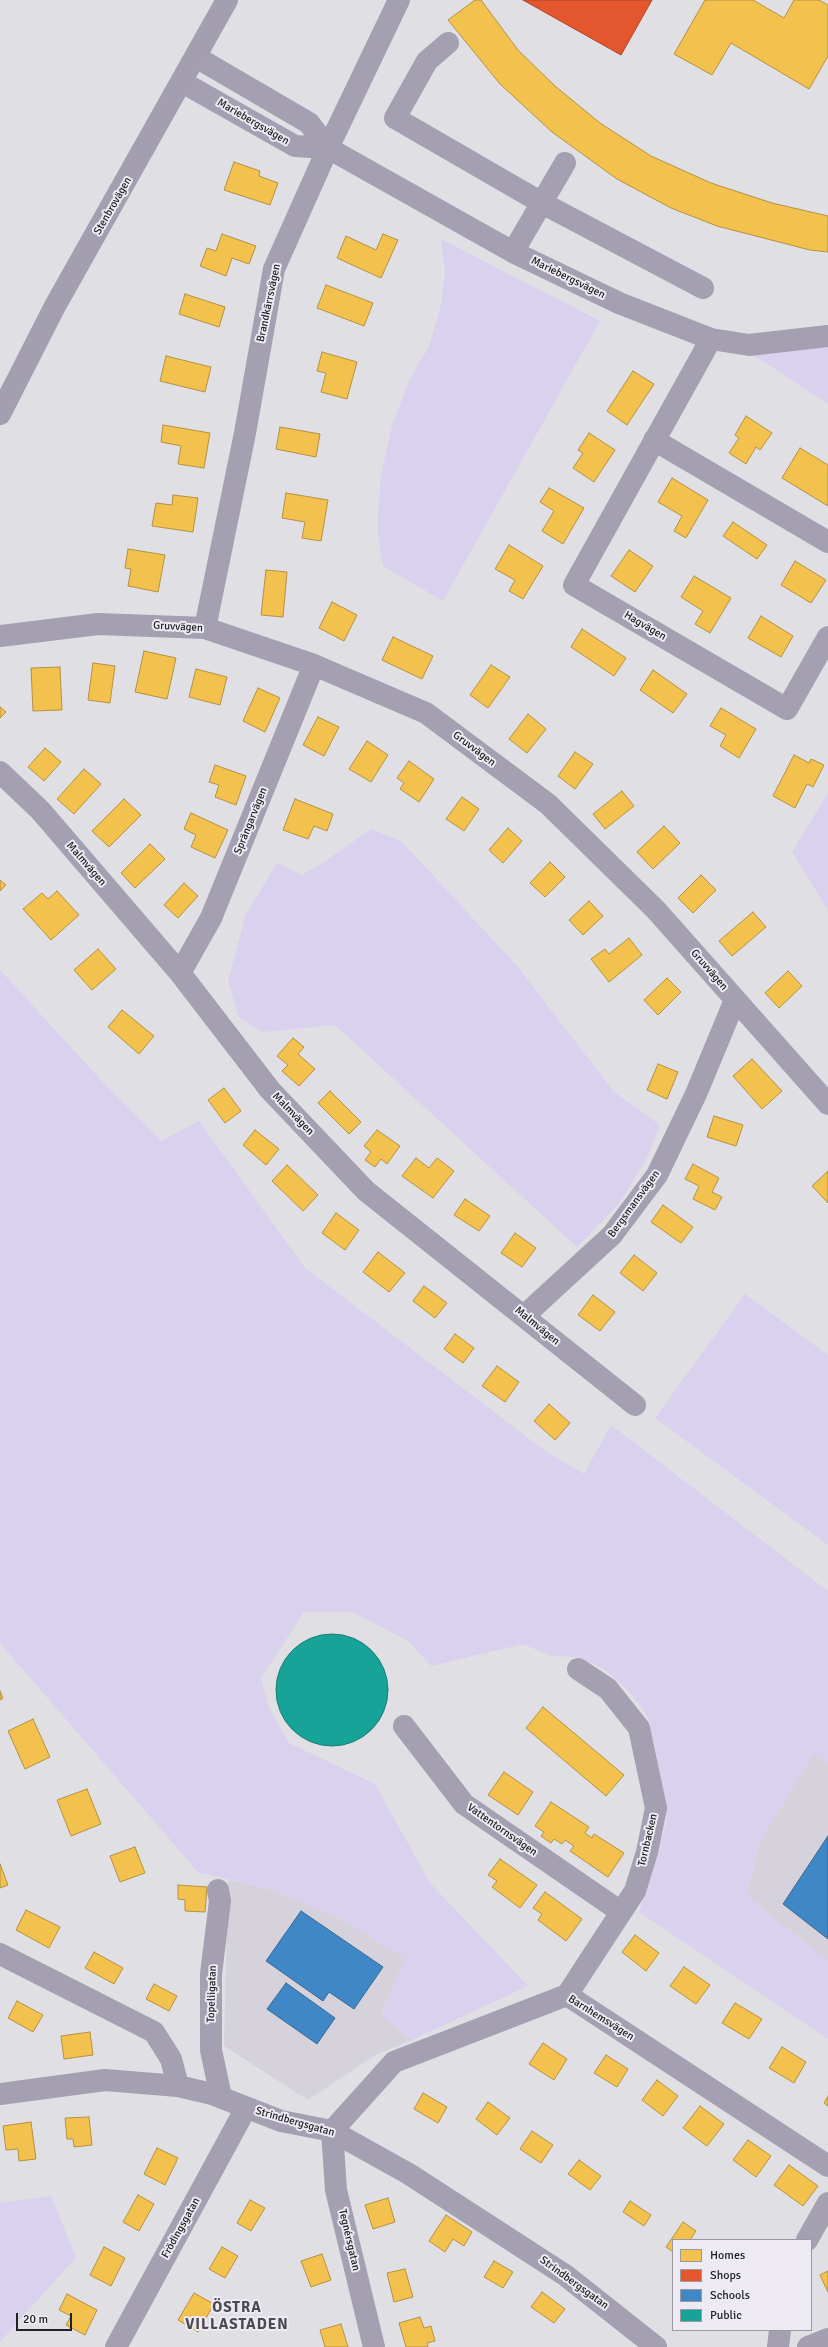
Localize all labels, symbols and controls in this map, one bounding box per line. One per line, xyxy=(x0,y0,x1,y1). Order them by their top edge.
street label: Mariebergsvägen xyxy=(215,96,291,148)
street label: Stenbrovägen xyxy=(91,175,135,237)
street label: Mariebergsvägen xyxy=(529,254,607,302)
street label: Brandkärrsvägen xyxy=(254,263,284,343)
street label: Hagvägen xyxy=(622,609,668,643)
street label: Gruvvägen xyxy=(153,619,203,635)
street label: Gruvvägen xyxy=(450,729,498,769)
street label: Sprängarvägen xyxy=(232,786,270,856)
street label: Malmvägen xyxy=(63,839,109,889)
street label: Gruvvägen xyxy=(688,947,730,993)
street label: Malmvägen xyxy=(269,1090,317,1138)
street label: Bergsmansvägen xyxy=(605,1168,663,1240)
street label: Malmvägen xyxy=(512,1304,562,1348)
street label: Vattentornsvägen xyxy=(464,1801,540,1859)
street label: Tornbacken xyxy=(636,1812,660,1868)
street label: Topeliigatan xyxy=(204,1965,220,2023)
street label: Barnhemsvägen xyxy=(566,1992,636,2044)
street label: Strindbergsgatan xyxy=(254,2104,336,2140)
street label: Frödingsgatan xyxy=(159,2195,203,2261)
street label: Tegnérsgatan xyxy=(335,2208,363,2272)
legend xyxy=(672,2239,812,2331)
text: Homes xyxy=(710,2248,745,2263)
street label: Strindbergsgatan xyxy=(537,2254,611,2312)
text: Shops xyxy=(710,2268,741,2283)
text: Schools xyxy=(710,2288,750,2303)
district label: ÖSTRA VILLASTADEN xyxy=(185,2299,289,2334)
scale bar xyxy=(18,2305,74,2331)
text: Public xyxy=(710,2308,742,2323)
text: 20 m xyxy=(23,2312,48,2327)

